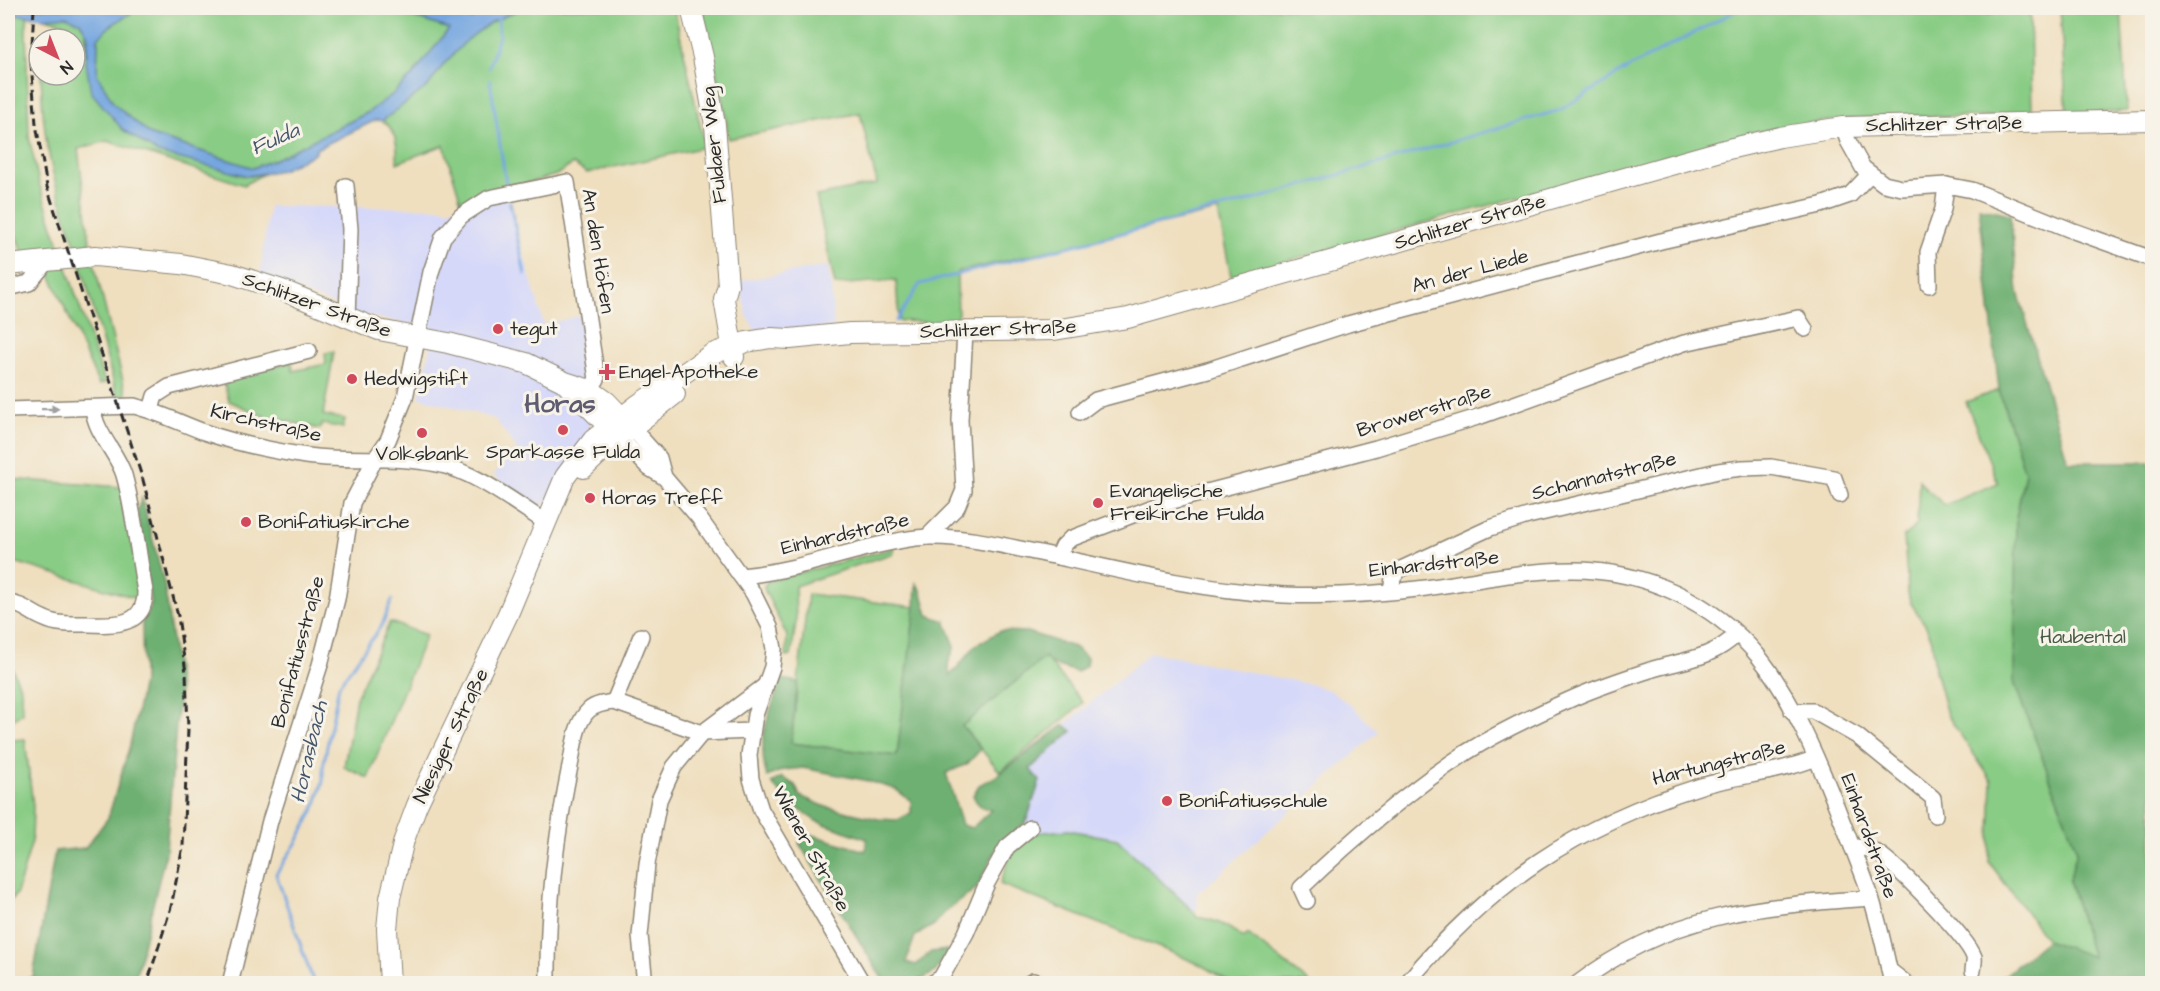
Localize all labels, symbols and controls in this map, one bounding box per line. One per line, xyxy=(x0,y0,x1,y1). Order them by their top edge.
north arrow xyxy=(27,27,87,87)
text: N xyxy=(55,56,77,79)
street label: Fuldaer Weg xyxy=(694,85,735,205)
street label: Schlitzer Straße xyxy=(1865,109,2023,139)
water label: Fulda xyxy=(246,115,305,162)
street label: An den Höfen xyxy=(574,187,622,315)
street label: Schlitzer Straße xyxy=(1391,187,1549,257)
street label: An der Liede xyxy=(1409,242,1532,300)
street label: Schlitzer Straße xyxy=(239,265,396,345)
street label: Schlitzer Straße xyxy=(919,312,1077,346)
place label: tegut xyxy=(510,315,557,344)
marker: tegut xyxy=(491,322,505,336)
place label: Engel-Apotheke xyxy=(619,358,759,387)
place label: Hedwigstift xyxy=(364,365,468,394)
marker: Engel-Apotheke xyxy=(600,365,614,379)
marker: Hedwigstift xyxy=(345,372,359,386)
street label: Browerstraße xyxy=(1353,377,1495,445)
district label: Horas xyxy=(525,386,596,422)
street label: Kirchstraße xyxy=(208,397,324,449)
one-way arrow xyxy=(41,404,60,414)
marker: Sparkasse Fulda xyxy=(556,423,570,437)
marker: Volksbank xyxy=(415,426,429,440)
place label: Sparkasse Fulda xyxy=(486,438,640,466)
place label: Volksbank xyxy=(376,440,468,468)
street label: Schannatstraße xyxy=(1529,444,1679,508)
place label: Evangelische Freikirche Fulda xyxy=(1110,477,1264,528)
place label: Horas Treff xyxy=(602,484,723,512)
marker: Horas Treff xyxy=(583,491,597,505)
marker: Evangelische Freikirche Fulda xyxy=(1091,496,1105,510)
street label: Einhardstraße xyxy=(778,506,912,562)
place label: Bonifatiuskirche xyxy=(258,508,410,536)
marker: Bonifatiuskirche xyxy=(239,515,253,529)
street label: Einhardstraße xyxy=(1368,543,1501,585)
street label: Bonifatiusstraße xyxy=(264,573,332,731)
park label: Haubental xyxy=(2040,623,2126,651)
street label: Niesiger Straße xyxy=(406,664,497,809)
water label: Horasbach xyxy=(283,697,335,806)
street label: Hartungstraße xyxy=(1650,733,1789,794)
street label: Einhardstraße xyxy=(1834,770,1905,902)
street label: Wiener Straße xyxy=(765,781,857,917)
place label: Bonifatiusschule xyxy=(1179,787,1328,815)
marker: Bonifatiusschule xyxy=(1160,794,1174,808)

